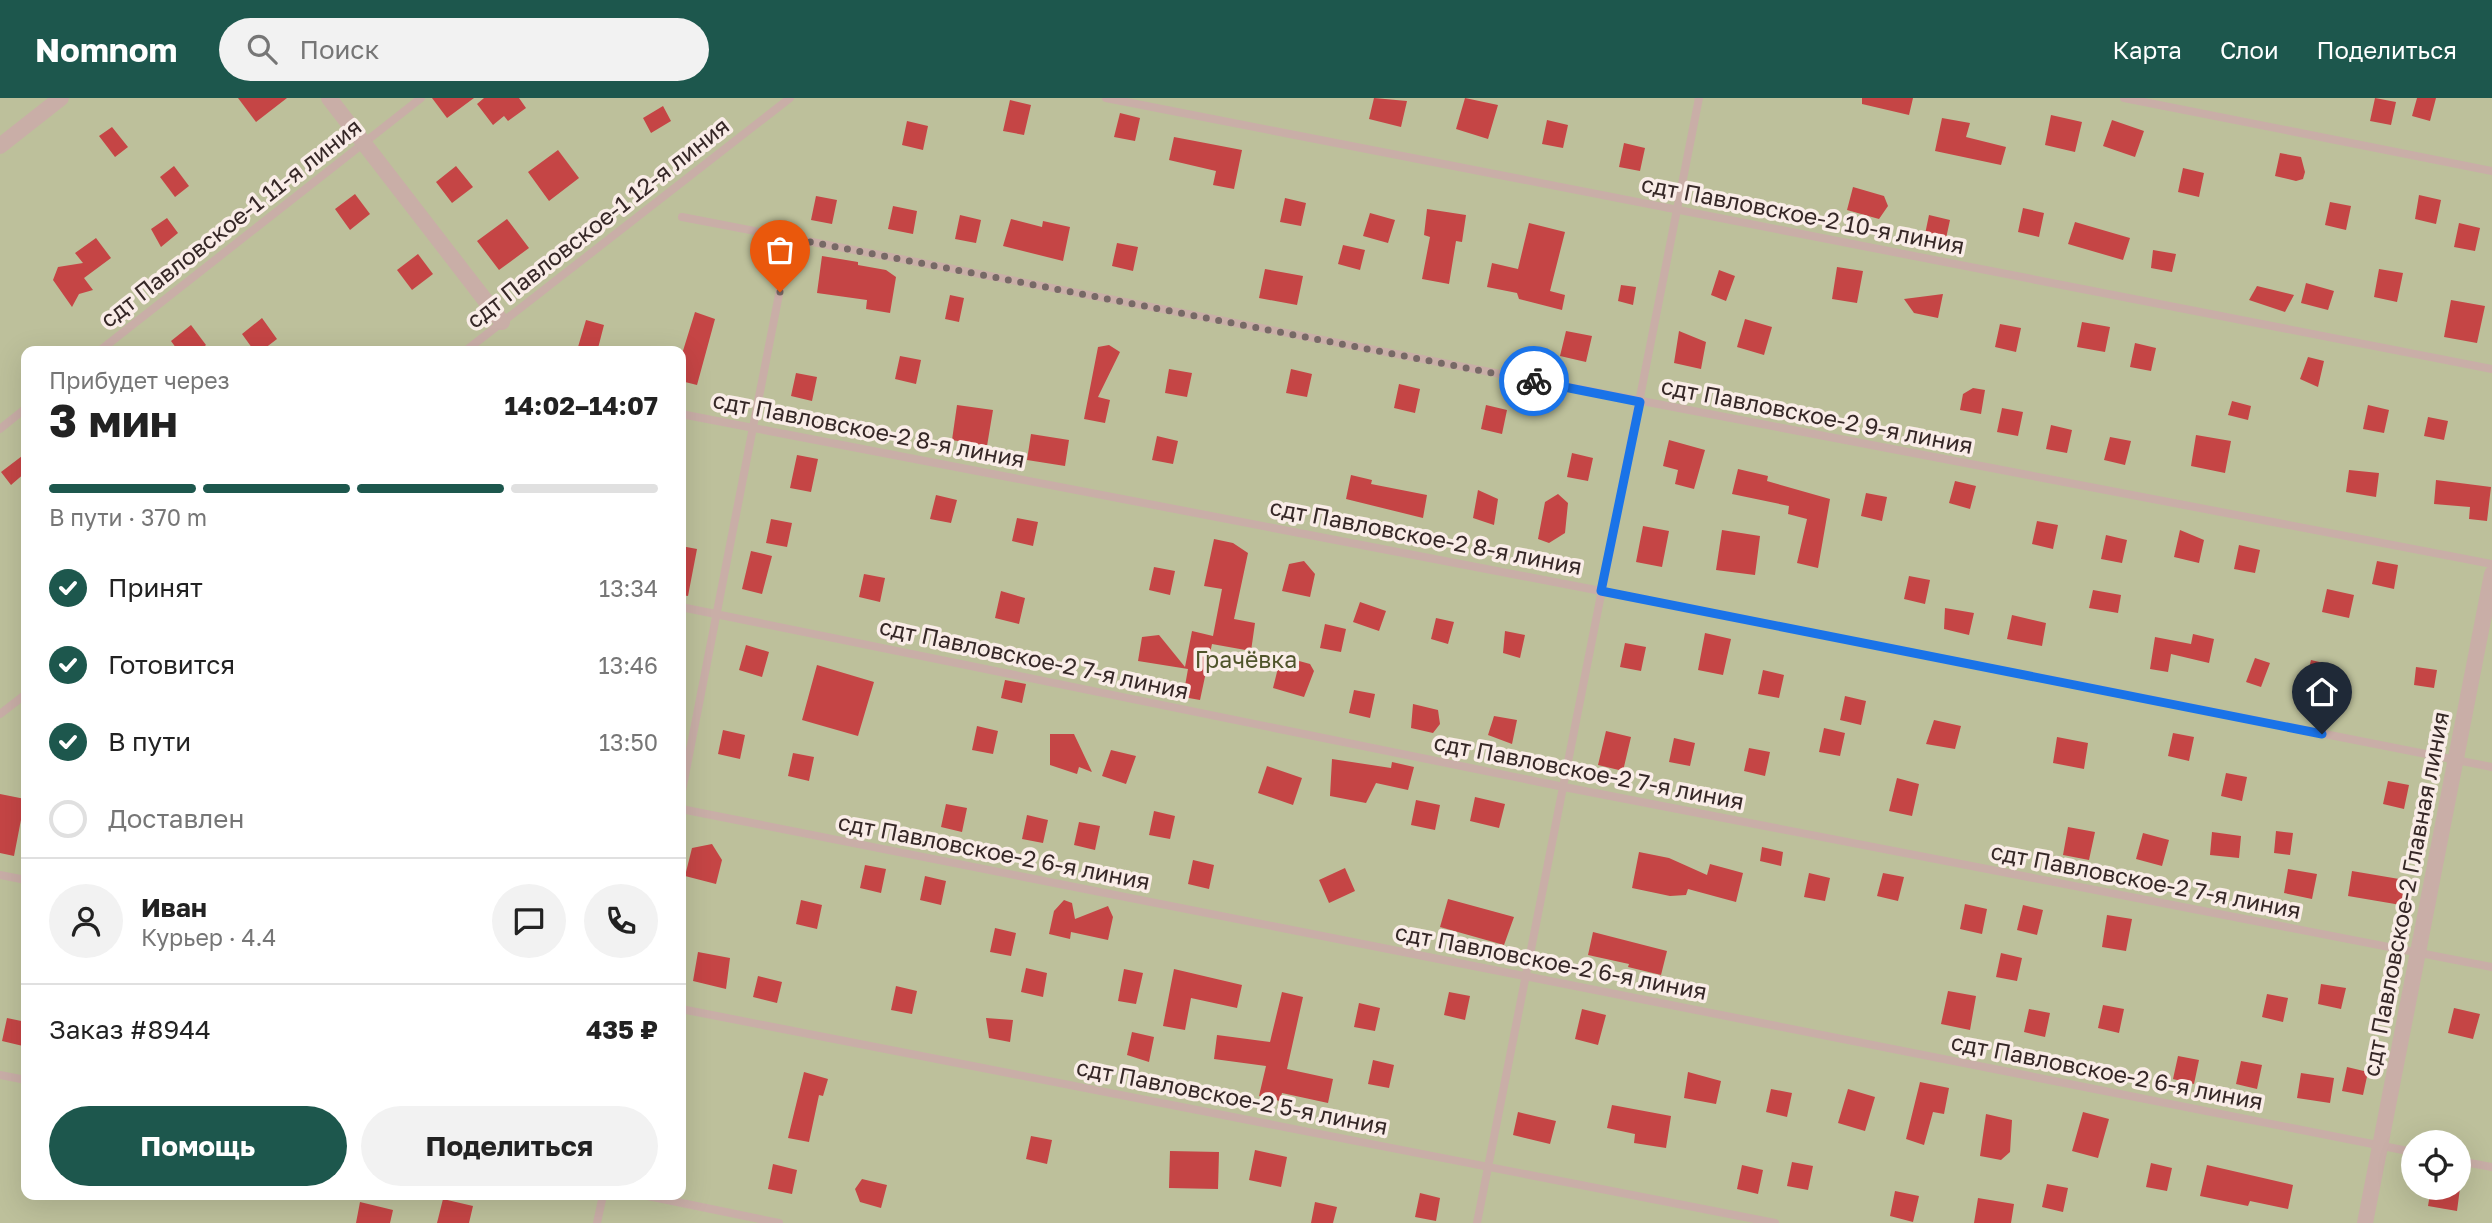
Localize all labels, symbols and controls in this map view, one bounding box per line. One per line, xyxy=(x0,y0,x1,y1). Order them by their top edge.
search box xyxy=(219,18,709,81)
text: Nomnom xyxy=(35,30,177,69)
icon: search xyxy=(243,30,281,68)
text: Поиск xyxy=(299,34,380,65)
text: Карта xyxy=(2112,35,2182,64)
text: Слои xyxy=(2220,35,2279,64)
text: Поделиться xyxy=(2317,35,2457,64)
street label: сдт Павловское-1 12-я линия xyxy=(461,111,734,333)
street label: сдт Павловское-1 11-я линия xyxy=(94,112,366,333)
street label: сдт Павловское-2 10-я линия xyxy=(1639,169,1967,259)
pin xyxy=(750,220,810,292)
icon: bag xyxy=(761,231,799,269)
courier xyxy=(1499,346,1569,416)
icon: bike xyxy=(1515,362,1553,400)
text: Прибудет через xyxy=(49,366,230,394)
street label: сдт Павловское-2 9-я линия xyxy=(1659,371,1975,459)
street label: сдт Павловское-2 8-я линия xyxy=(711,385,1027,473)
text: 14:02–14:07 xyxy=(504,390,658,421)
text: 3 мин xyxy=(49,392,178,447)
street label: сдт Павловское-2 8-я линия xyxy=(1268,492,1584,580)
text: В пути · 370 m xyxy=(49,503,207,531)
icon: check xyxy=(49,569,87,607)
text: Принят xyxy=(108,572,203,603)
text: 13:34 xyxy=(599,574,658,602)
street label: сдт Павловское-2 7-я линия xyxy=(877,612,1191,704)
park label: Грачёвка xyxy=(1195,645,1297,673)
icon: check xyxy=(49,646,87,684)
text: Готовится xyxy=(108,649,235,680)
text: 13:46 xyxy=(599,651,658,679)
pin xyxy=(2292,662,2352,734)
icon: home xyxy=(2303,673,2341,711)
street label: сдт Павловское-2 Главная линия xyxy=(2356,709,2454,1079)
icon: check xyxy=(49,723,87,761)
text: В пути xyxy=(108,726,191,757)
street label: сдт Павловское-2 7-я линия xyxy=(1432,727,1747,815)
text: 13:50 xyxy=(599,728,658,756)
text: Доставлен xyxy=(108,803,244,834)
street label: сдт Павловское-2 6-я линия xyxy=(836,807,1152,895)
street label: сдт Павловское-2 7-я линия xyxy=(1989,836,2304,924)
button: person xyxy=(49,884,123,958)
button: chat xyxy=(492,884,566,958)
button: phone xyxy=(584,884,658,958)
text: Иван xyxy=(141,892,207,923)
street label: сдт Павловское-2 6-я линия xyxy=(1393,917,1709,1005)
text: Курьер · 4.4 xyxy=(141,923,276,951)
text: Заказ #8944 xyxy=(49,1014,211,1045)
text: 435 ₽ xyxy=(586,1014,658,1045)
street label: сдт Павловское-2 6-я линия xyxy=(1949,1027,2265,1115)
street label: сдт Павловское-2 5-я линия xyxy=(1074,1052,1390,1140)
button: Помощь xyxy=(49,1106,347,1186)
button: Поделиться xyxy=(361,1106,658,1186)
map controls xyxy=(2401,1130,2471,1200)
button: locate xyxy=(2401,1130,2471,1200)

